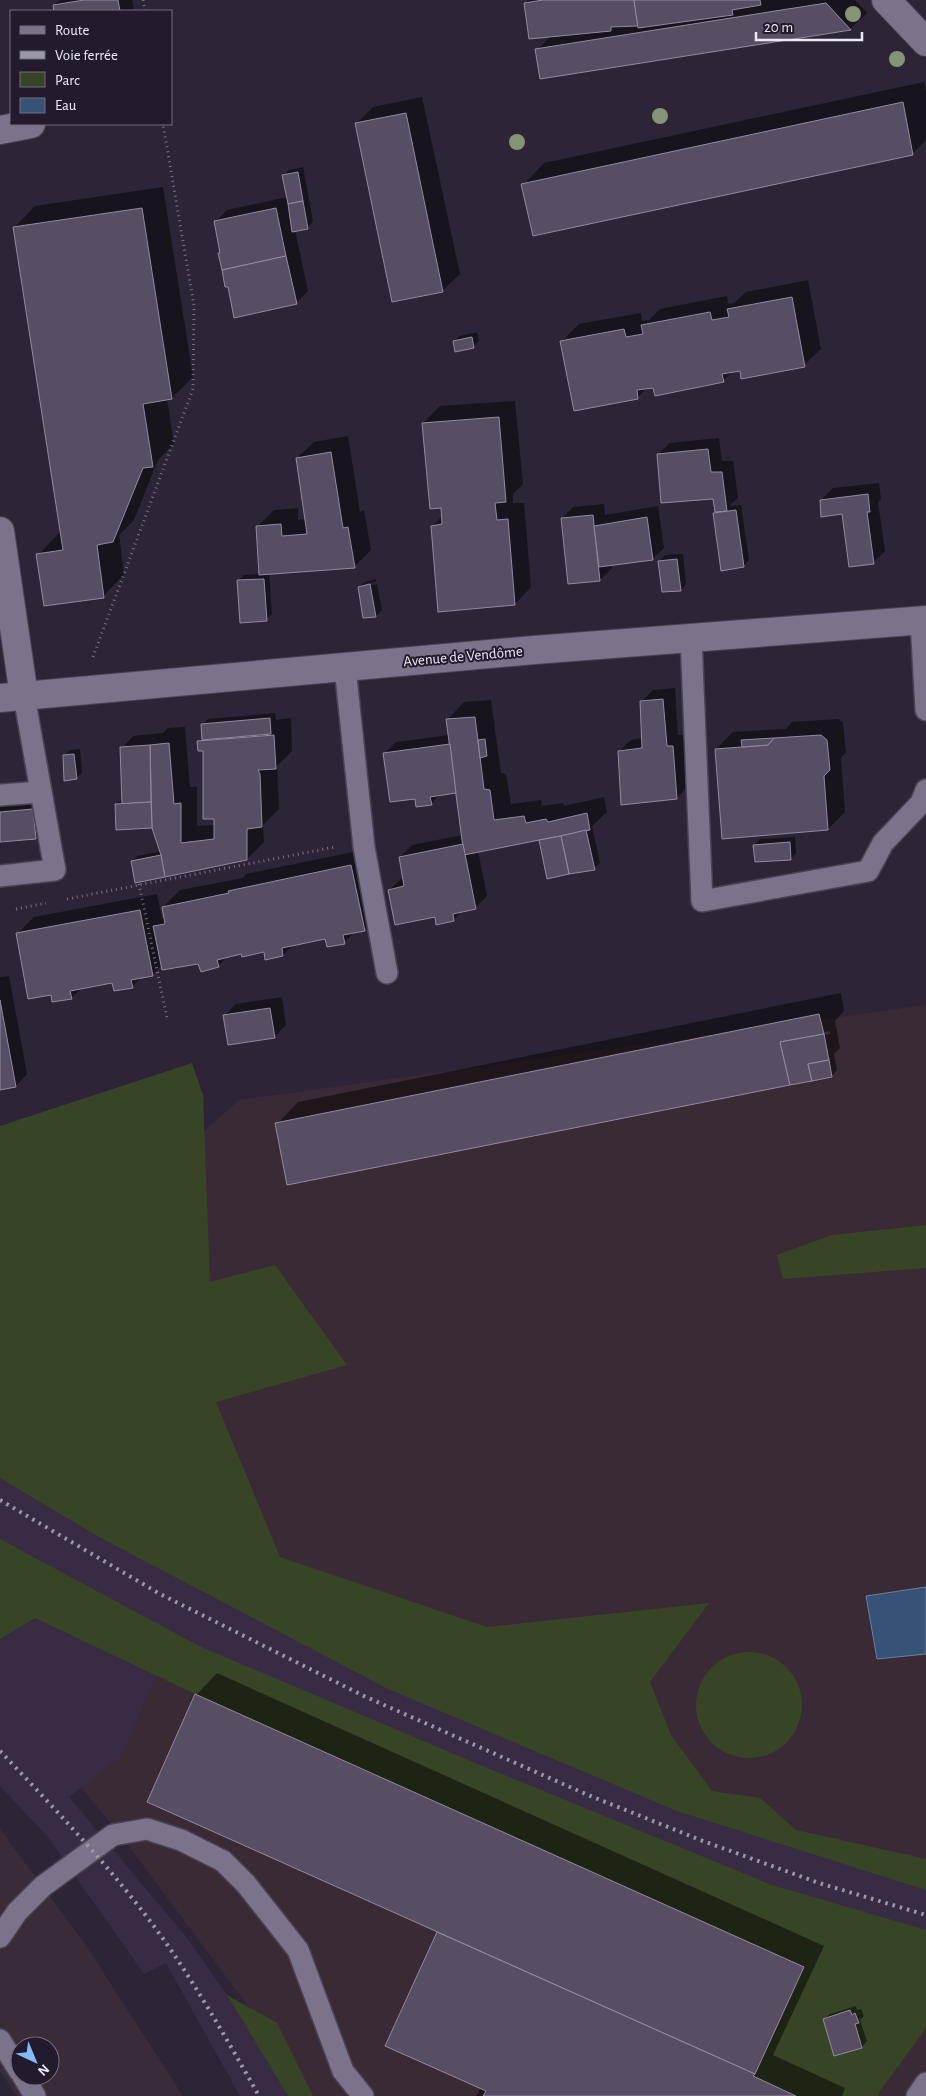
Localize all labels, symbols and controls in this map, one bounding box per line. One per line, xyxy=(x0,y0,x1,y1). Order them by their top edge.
legend xyxy=(10,10,172,125)
scale bar xyxy=(756,10,862,42)
text: 20 m xyxy=(764,20,793,35)
text: Route xyxy=(55,23,89,38)
text: Voie ferrée xyxy=(55,48,118,63)
text: Parc xyxy=(55,73,80,88)
text: Eau xyxy=(55,98,77,113)
street label: Avenue de Vendôme xyxy=(403,644,523,669)
north arrow xyxy=(10,2036,60,2086)
text: N xyxy=(35,2061,52,2078)

